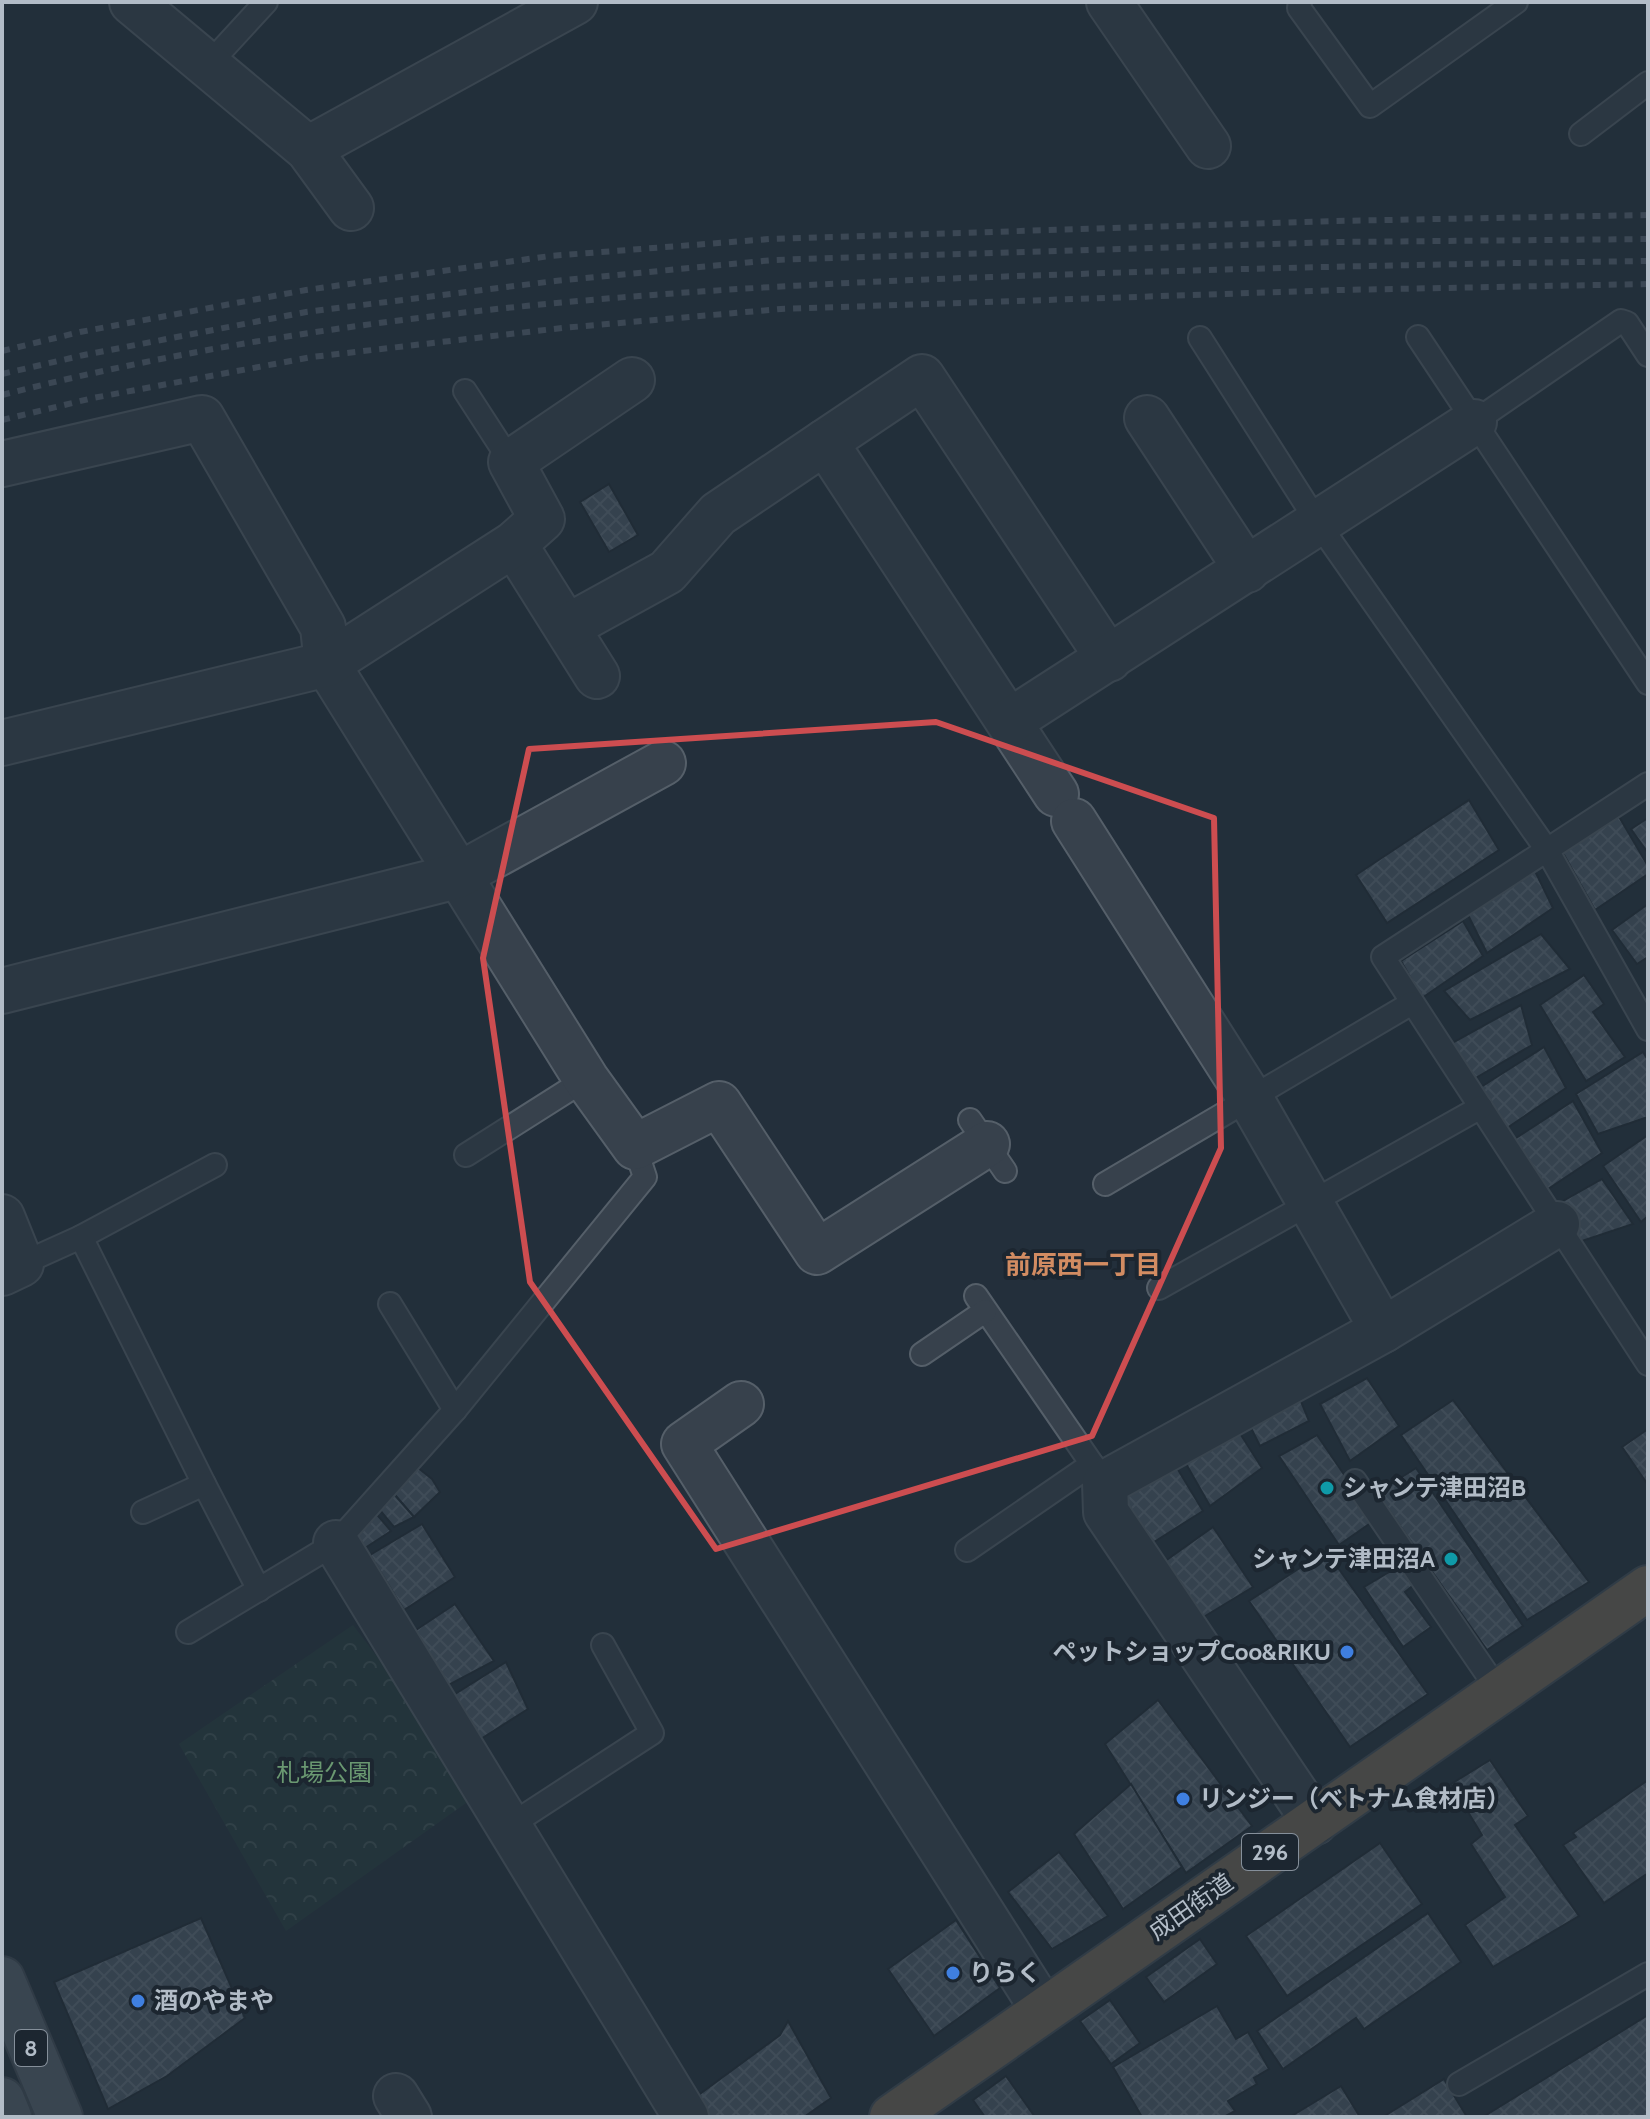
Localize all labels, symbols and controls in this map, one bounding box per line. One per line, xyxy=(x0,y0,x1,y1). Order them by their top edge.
district label: 前原西一丁目 xyxy=(1005,1249,1161,1281)
place label: シャンテ津田沼B xyxy=(1343,1473,1526,1502)
marker: シャンテ津田沼B xyxy=(1318,1479,1336,1497)
place label: シャンテ津田沼A xyxy=(1252,1544,1435,1573)
marker: シャンテ津田沼A xyxy=(1442,1550,1460,1568)
place label: ペットショップCoo&RIKU xyxy=(1052,1637,1331,1666)
marker: ペットショップCoo&RIKU xyxy=(1338,1643,1356,1661)
park label: 札場公園 xyxy=(276,1758,372,1787)
place label: リンジー（ベトナム食材店） xyxy=(1199,1784,1510,1813)
marker: リンジー（ベトナム食材店） xyxy=(1174,1790,1192,1808)
road number: 296 xyxy=(1242,1834,1298,1870)
street label: 成田街道 xyxy=(1143,1867,1238,1946)
place label: りらく xyxy=(969,1958,1041,1987)
marker: りらく xyxy=(944,1964,962,1982)
place label: 酒のやまや xyxy=(154,1986,274,2015)
marker: 酒のやまや xyxy=(129,1992,147,2010)
road number: 8 xyxy=(15,2030,47,2066)

